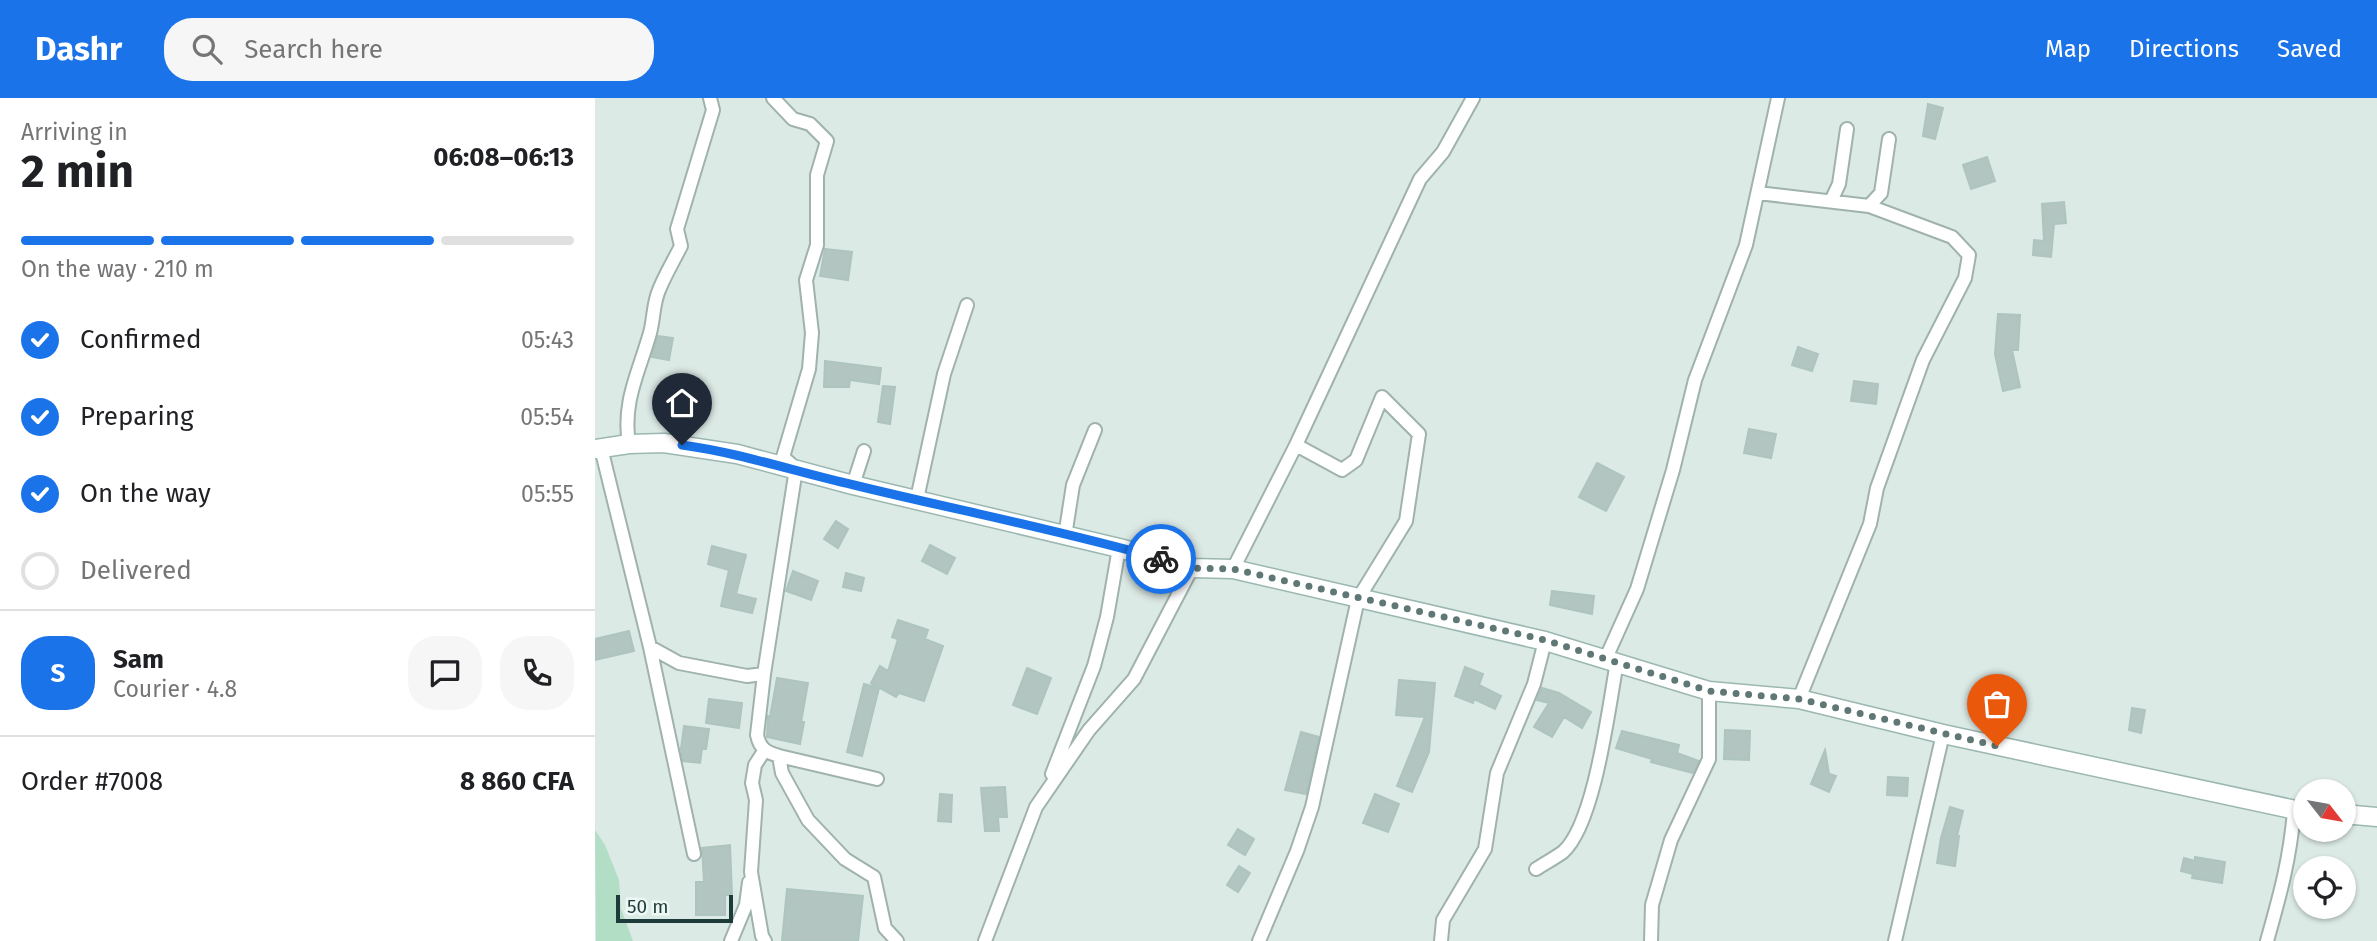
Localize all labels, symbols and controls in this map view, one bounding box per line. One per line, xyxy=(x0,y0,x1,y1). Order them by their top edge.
search box xyxy=(164,18,654,81)
text: Dashr xyxy=(35,29,122,69)
icon: search xyxy=(188,30,226,68)
text: Search here xyxy=(244,34,383,65)
text: Map xyxy=(2045,35,2091,63)
text: Directions xyxy=(2129,35,2239,63)
text: Saved xyxy=(2277,35,2342,63)
text: Arriving in xyxy=(21,118,128,146)
text: 06:08–06:13 xyxy=(433,142,574,173)
text: 2 min xyxy=(21,144,134,199)
text: On the way · 210 m xyxy=(21,255,214,283)
icon: check xyxy=(21,321,59,359)
text: Confirmed xyxy=(80,324,201,355)
text: 05:43 xyxy=(521,326,574,354)
pin xyxy=(652,373,712,445)
icon: home xyxy=(663,384,701,422)
icon: check xyxy=(21,398,59,436)
text: Preparing xyxy=(80,401,193,432)
text: 05:54 xyxy=(520,403,574,431)
icon: check xyxy=(21,475,59,513)
text: On the way xyxy=(80,478,211,509)
text: 05:55 xyxy=(521,480,574,508)
courier xyxy=(1126,524,1196,594)
icon: bike xyxy=(1142,540,1180,578)
text: Delivered xyxy=(80,555,192,586)
button: chat xyxy=(408,636,482,710)
button: phone xyxy=(500,636,574,710)
text: Sam xyxy=(113,644,164,675)
text: S xyxy=(51,658,65,689)
pin xyxy=(1967,674,2027,746)
text: Courier · 4.8 xyxy=(113,675,237,703)
icon: bag xyxy=(1978,685,2016,723)
text: Order #7008 xyxy=(21,766,163,797)
text: 8 860 CFA xyxy=(460,766,574,797)
north arrow xyxy=(2293,779,2355,842)
map controls xyxy=(2293,779,2356,919)
button: locate xyxy=(2293,856,2356,919)
scale bar xyxy=(616,892,733,924)
text: 50 m xyxy=(627,895,668,918)

